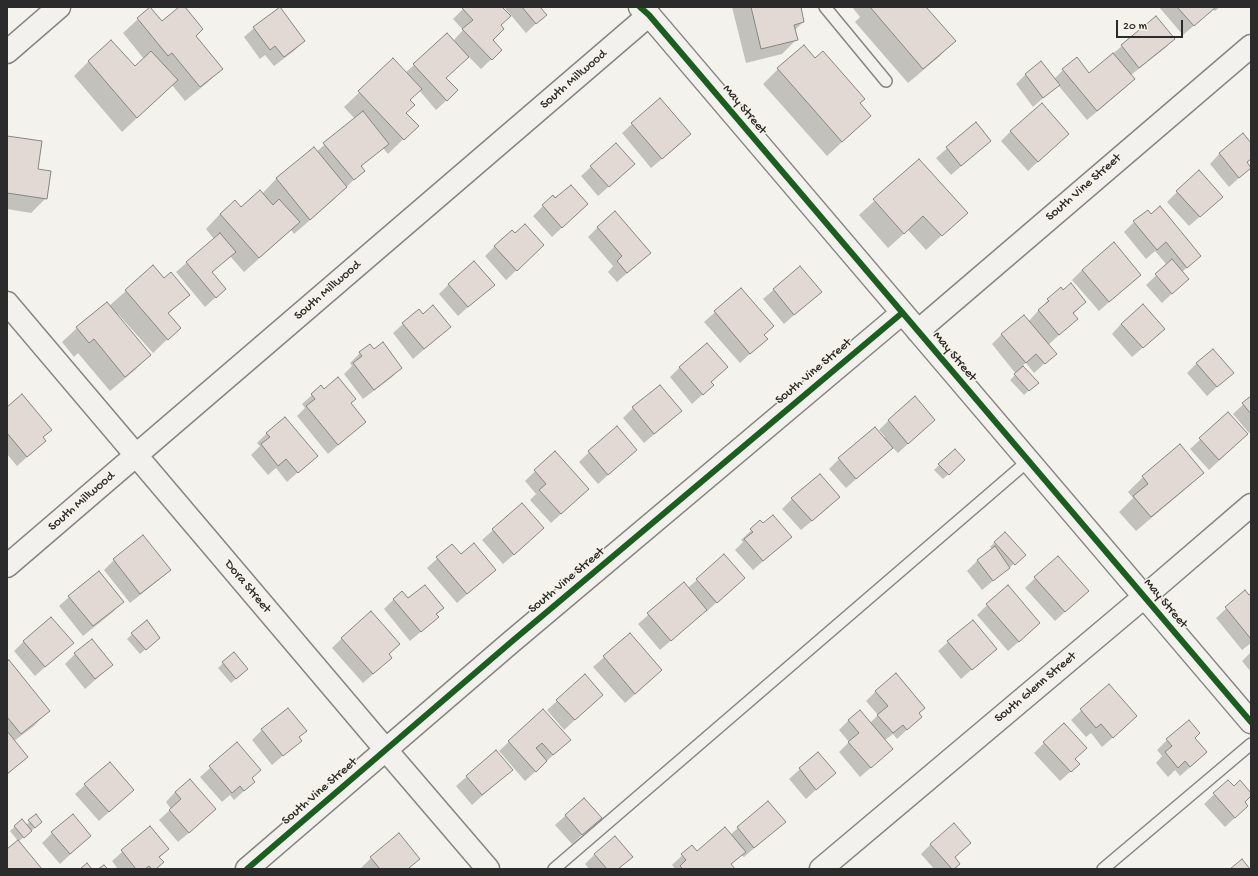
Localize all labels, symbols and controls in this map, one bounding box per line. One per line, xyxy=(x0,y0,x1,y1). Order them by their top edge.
scale bar xyxy=(1118,12,1185,38)
text: 20 m xyxy=(1123,20,1147,34)
street label: South Millwood xyxy=(538,47,610,113)
street label: May Street xyxy=(719,82,769,138)
street label: South Vine Street xyxy=(1043,151,1125,225)
street label: South Millwood xyxy=(292,258,364,324)
street label: May Street xyxy=(929,329,979,385)
street label: South Vine Street xyxy=(773,336,855,408)
street label: South Millwood xyxy=(46,469,118,535)
street label: South Vine Street xyxy=(526,545,608,617)
street label: Dora Street xyxy=(220,557,274,617)
street label: May Street xyxy=(1140,576,1190,632)
street label: South Glenn Street xyxy=(992,649,1080,727)
street label: South Vine Street xyxy=(279,755,361,829)

